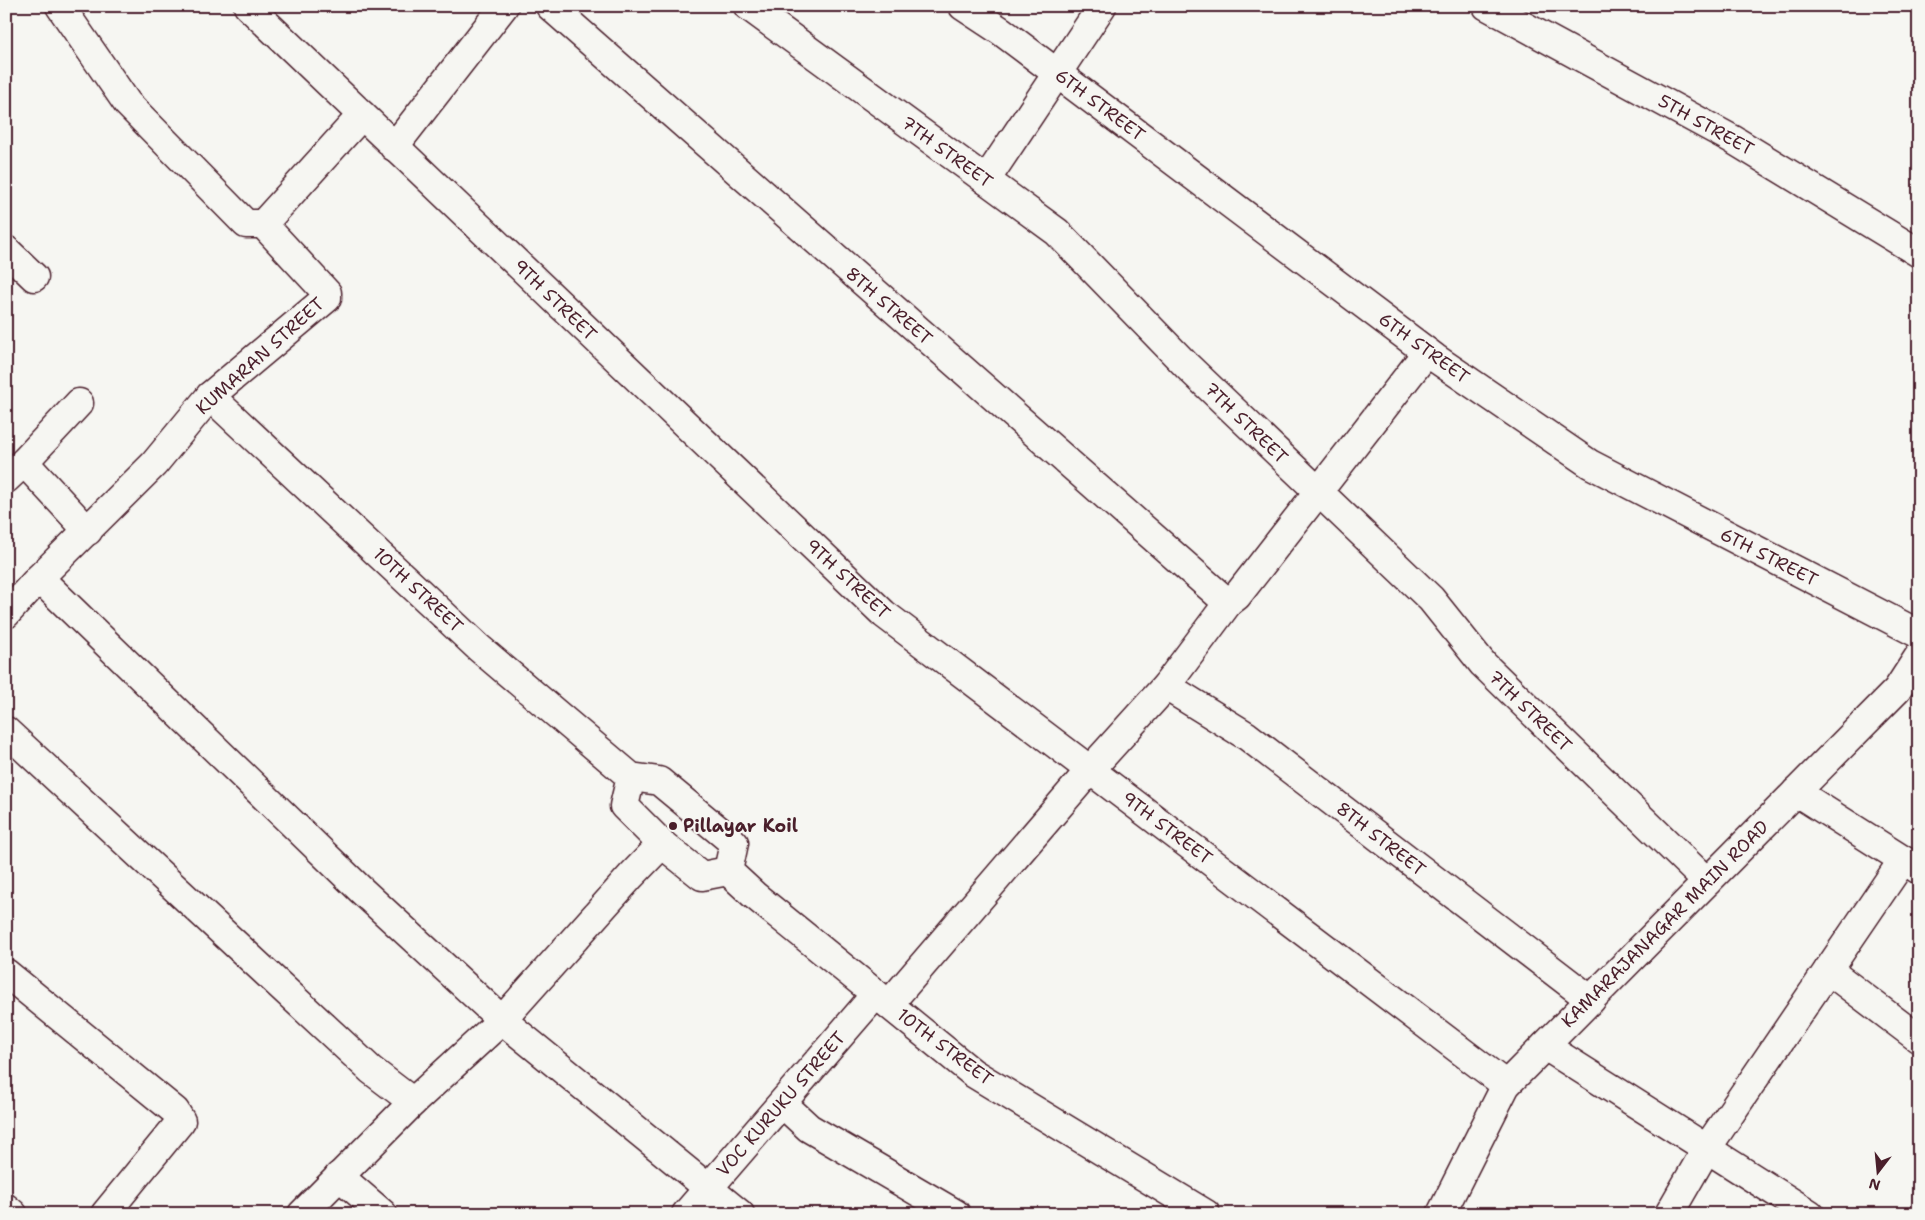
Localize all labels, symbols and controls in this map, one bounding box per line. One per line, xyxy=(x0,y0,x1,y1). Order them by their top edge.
street label: 6TH STREET xyxy=(1050,63,1150,147)
street label: 5TH STREET xyxy=(1654,89,1758,161)
street label: 7TH STREET xyxy=(896,111,998,193)
street label: 9TH STREET xyxy=(508,254,602,346)
street label: 8TH STREET xyxy=(841,262,937,350)
street label: KUMARAN STREET xyxy=(191,292,329,420)
street label: 6TH STREET xyxy=(1374,307,1474,389)
street label: 7TH STREET xyxy=(1199,377,1293,469)
street label: 6TH STREET xyxy=(1716,522,1822,592)
street label: 9TH STREET xyxy=(800,534,896,624)
street label: 10TH STREET xyxy=(368,542,468,638)
street label: 7TH STREET xyxy=(1483,665,1577,757)
street label: 9TH STREET xyxy=(1117,786,1217,870)
street label: 8TH STREET xyxy=(1331,796,1431,882)
place label: Pillayar Koil xyxy=(683,814,798,838)
street label: KAMARAJANAGAR MAIN ROAD xyxy=(1556,815,1774,1033)
marker: Pillayar Koil xyxy=(667,820,679,832)
street label: 10TH STREET xyxy=(892,1003,998,1091)
street label: VOC KURUKU STREET xyxy=(711,1026,851,1182)
north arrow xyxy=(1852,1148,1902,1198)
text: N xyxy=(1867,1174,1882,1195)

